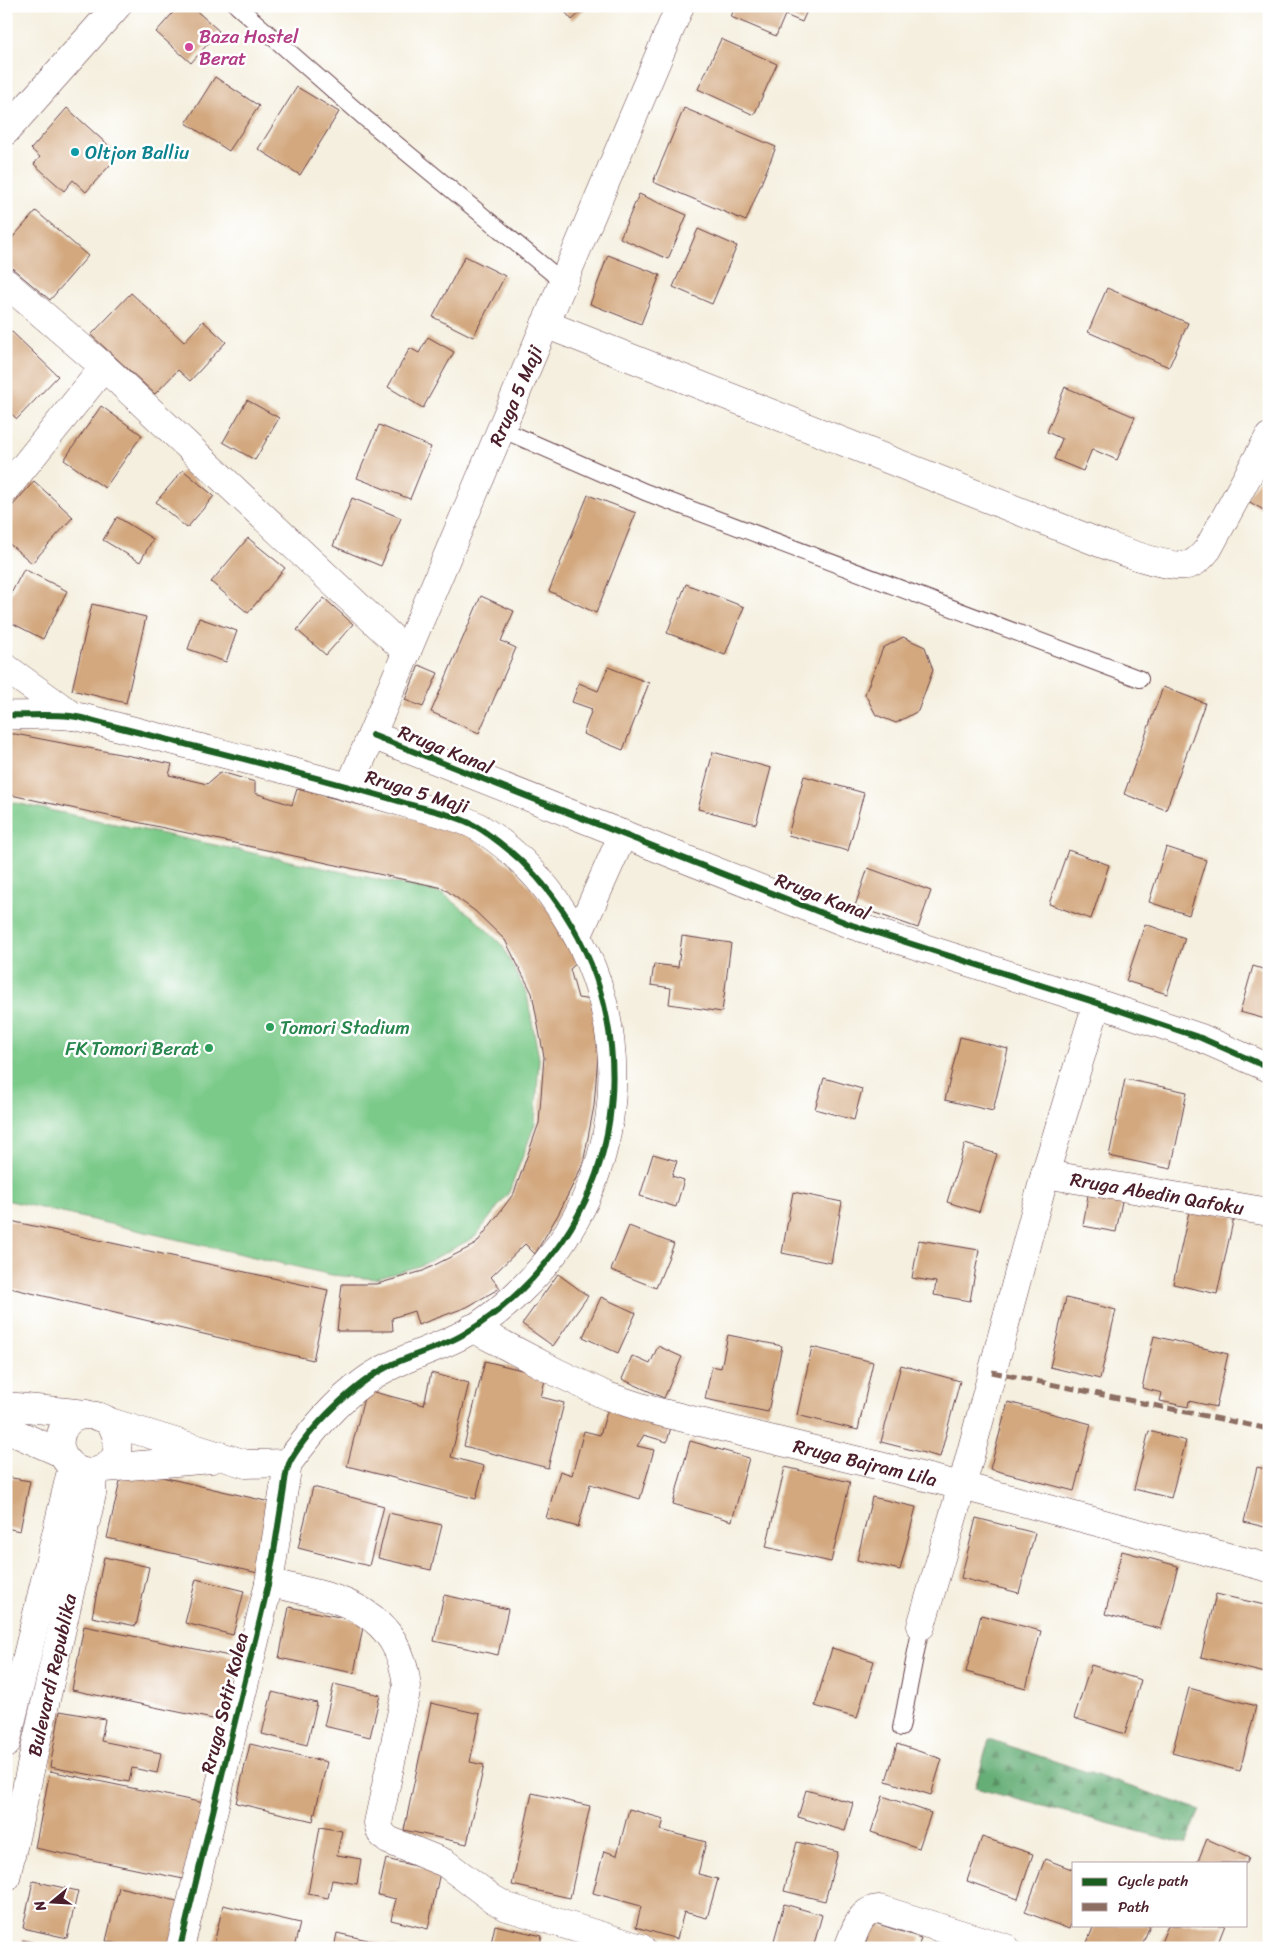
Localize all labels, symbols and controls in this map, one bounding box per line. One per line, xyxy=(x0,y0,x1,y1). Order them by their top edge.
place label: Baza Hostel Berat xyxy=(199,20,299,75)
marker: Baza Hostel Berat xyxy=(183,41,195,53)
place label: Oltjon Balliu xyxy=(85,136,189,169)
marker: Oltjon Balliu xyxy=(69,146,81,158)
street label: Rruga 5 Maji xyxy=(480,339,552,451)
street label: Rruga Kanal xyxy=(393,715,499,784)
street label: Rruga 5 Maji xyxy=(361,760,473,823)
street label: Rruga Kanal xyxy=(770,863,876,930)
place label: Tomori Stadium xyxy=(280,1011,410,1044)
marker: Tomori Stadium xyxy=(264,1021,276,1033)
place label: FK Tomori Berat xyxy=(65,1032,199,1065)
marker: FK Tomori Berat xyxy=(203,1042,215,1054)
street label: Rruga Abedin Qafoku xyxy=(1068,1163,1247,1225)
street label: Rruga Bajram Lila xyxy=(790,1429,941,1496)
street label: Bulevardi Republika xyxy=(18,1590,86,1760)
street label: Rruga Sotir Kolea xyxy=(191,1629,258,1777)
legend xyxy=(1072,1862,1248,1926)
text: Cycle path xyxy=(1118,1868,1189,1894)
north arrow xyxy=(28,1876,78,1926)
text: Path xyxy=(1118,1894,1149,1920)
text: N xyxy=(27,1897,54,1915)

